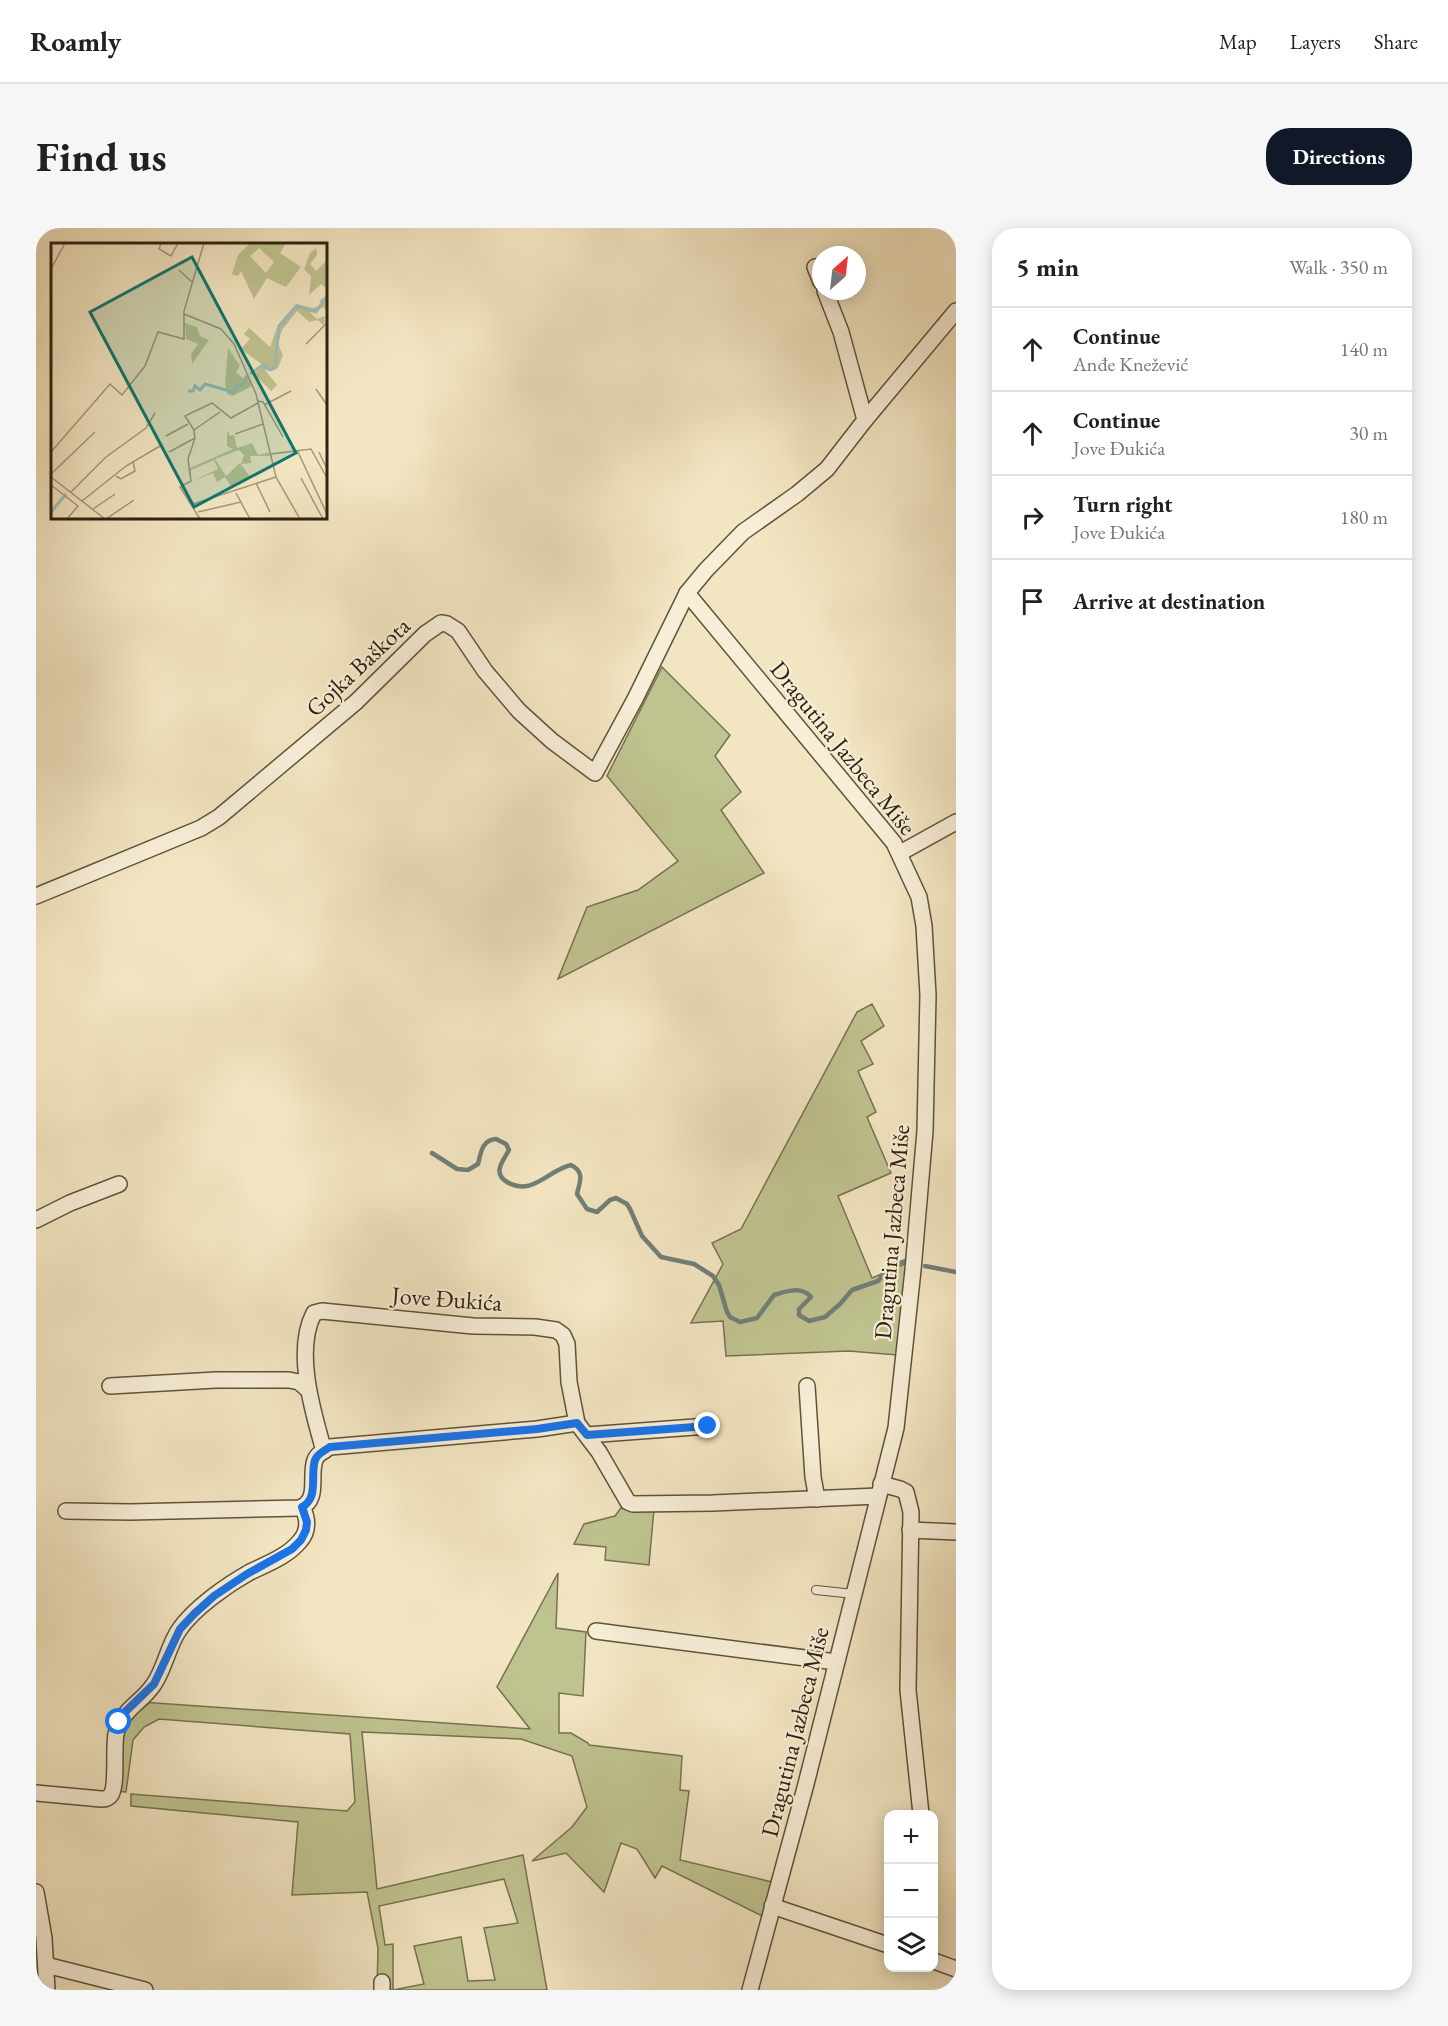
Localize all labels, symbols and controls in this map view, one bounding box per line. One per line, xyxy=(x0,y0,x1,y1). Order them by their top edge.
text: Roamly xyxy=(30,23,121,59)
text: Map xyxy=(1219,28,1257,55)
text: Layers xyxy=(1290,28,1341,55)
text: Share xyxy=(1374,28,1418,55)
button: Directions xyxy=(1266,128,1412,185)
text: Find us xyxy=(36,129,167,184)
inset map xyxy=(51,243,327,519)
north arrow xyxy=(812,246,866,300)
text: 5 min xyxy=(1016,250,1079,284)
text: Walk · 350 m xyxy=(1289,254,1388,280)
text: Continue xyxy=(1073,322,1160,351)
icon: ahead xyxy=(1016,333,1049,366)
text: 140 m xyxy=(1340,336,1388,362)
text: Anđe Knežević xyxy=(1073,351,1188,377)
text: Continue xyxy=(1073,406,1160,435)
icon: ahead xyxy=(1016,417,1049,450)
text: 30 m xyxy=(1349,420,1388,446)
text: Jove Đukića xyxy=(1073,435,1165,461)
text: Turn right xyxy=(1073,490,1172,519)
icon: right xyxy=(1016,501,1049,534)
text: 180 m xyxy=(1340,504,1388,530)
text: Jove Đukića xyxy=(1073,519,1165,545)
icon: arrive xyxy=(1016,585,1049,618)
text: Arrive at destination xyxy=(1073,587,1265,616)
street label: Gojka Baškota xyxy=(299,610,417,723)
street label: Dragutina Jazbeca Miše xyxy=(764,654,923,841)
street label: Dragutina Jazbeca Miše xyxy=(867,1123,916,1341)
street label: Jove Đukića xyxy=(389,1279,504,1318)
route end xyxy=(694,1412,720,1438)
street label: Dragutina Jazbeca Miše xyxy=(753,1624,836,1840)
route start xyxy=(105,1708,131,1734)
map controls xyxy=(884,1810,938,1972)
button: + xyxy=(884,1810,938,1864)
button: − xyxy=(884,1864,938,1918)
button: layers xyxy=(884,1918,938,1972)

